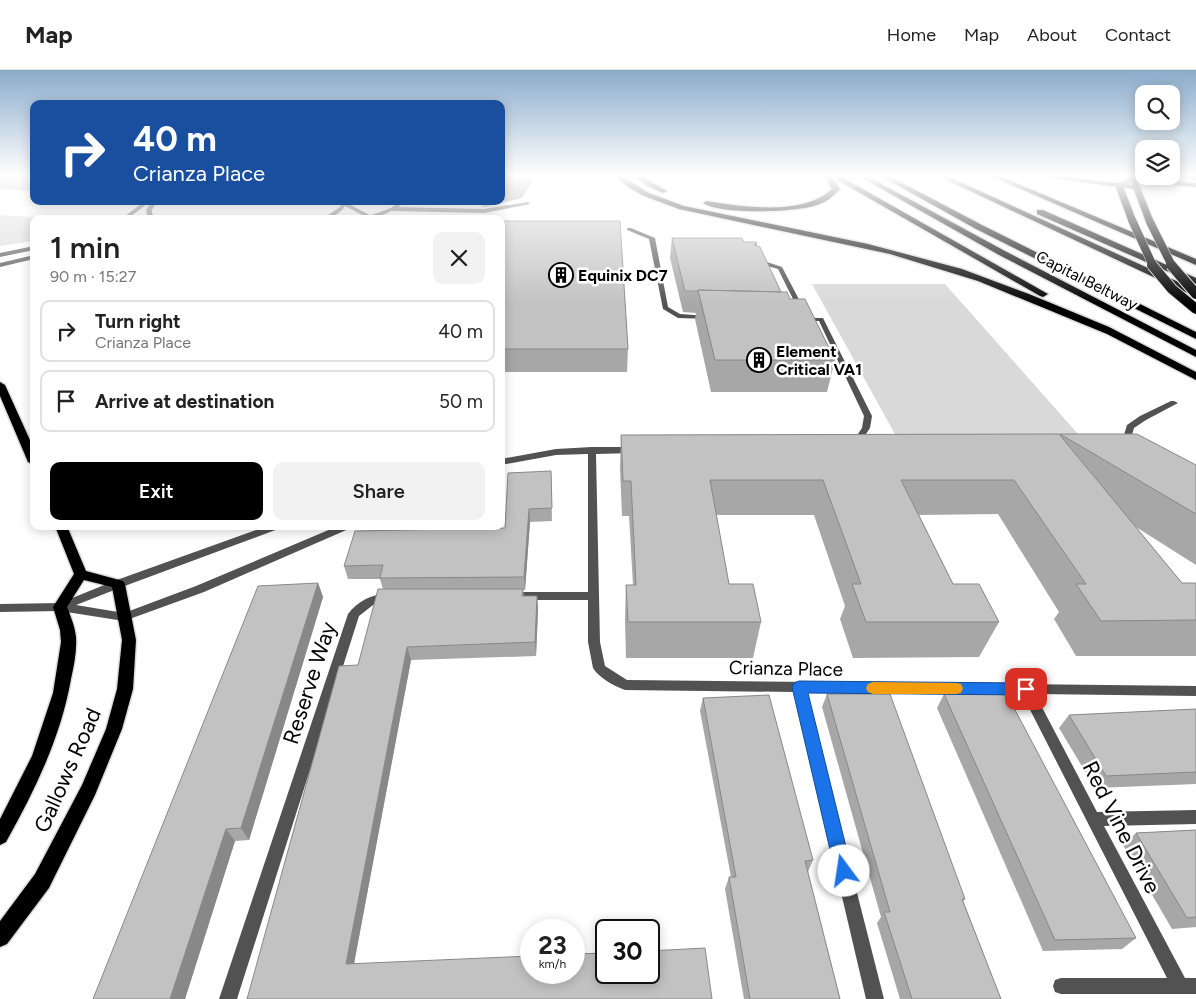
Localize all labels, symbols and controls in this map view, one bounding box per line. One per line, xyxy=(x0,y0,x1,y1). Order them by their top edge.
text: Map xyxy=(25,20,73,49)
text: Home xyxy=(887,24,936,46)
text: Map xyxy=(964,24,999,46)
text: About xyxy=(1027,24,1077,46)
text: Contact xyxy=(1105,24,1171,46)
map controls xyxy=(1135,85,1180,185)
button: search xyxy=(1135,85,1180,130)
text: 40 m xyxy=(133,118,217,160)
icon: right xyxy=(50,120,115,185)
button: layers xyxy=(1135,140,1180,185)
text: Crianza Place xyxy=(133,160,265,187)
text: 1 min xyxy=(50,229,120,266)
button: close xyxy=(433,232,485,284)
street label: Capital Beltway xyxy=(1033,247,1141,314)
building icon: Equinix DC7 xyxy=(548,262,574,288)
place label: Equinix DC7 xyxy=(578,266,668,285)
text: 90 m · 15:27 xyxy=(50,267,136,286)
text: Turn right xyxy=(95,310,181,333)
icon: right xyxy=(52,317,80,345)
text: 40 m xyxy=(438,320,483,343)
text: Crianza Place xyxy=(95,333,191,352)
place label: Element Critical VA1 xyxy=(776,342,862,379)
building icon: Element Critical VA1 xyxy=(746,347,772,373)
icon: arrive xyxy=(52,387,80,415)
text: Arrive at destination xyxy=(95,390,274,413)
text: 50 m xyxy=(439,390,483,413)
button: Exit xyxy=(50,462,263,520)
button: Share xyxy=(273,462,485,520)
street label: Reserve Way xyxy=(277,618,342,748)
street label: Crianza Place xyxy=(729,656,843,681)
pin xyxy=(1005,668,1047,710)
icon: arrive xyxy=(1012,675,1040,703)
street label: Gallows Road xyxy=(28,704,107,837)
street label: Red Vine Drive xyxy=(1077,756,1167,898)
position arrow xyxy=(817,844,869,896)
speed limit sign: 30 xyxy=(595,919,660,984)
text: 23 xyxy=(538,930,567,960)
text: km/h xyxy=(539,957,566,971)

